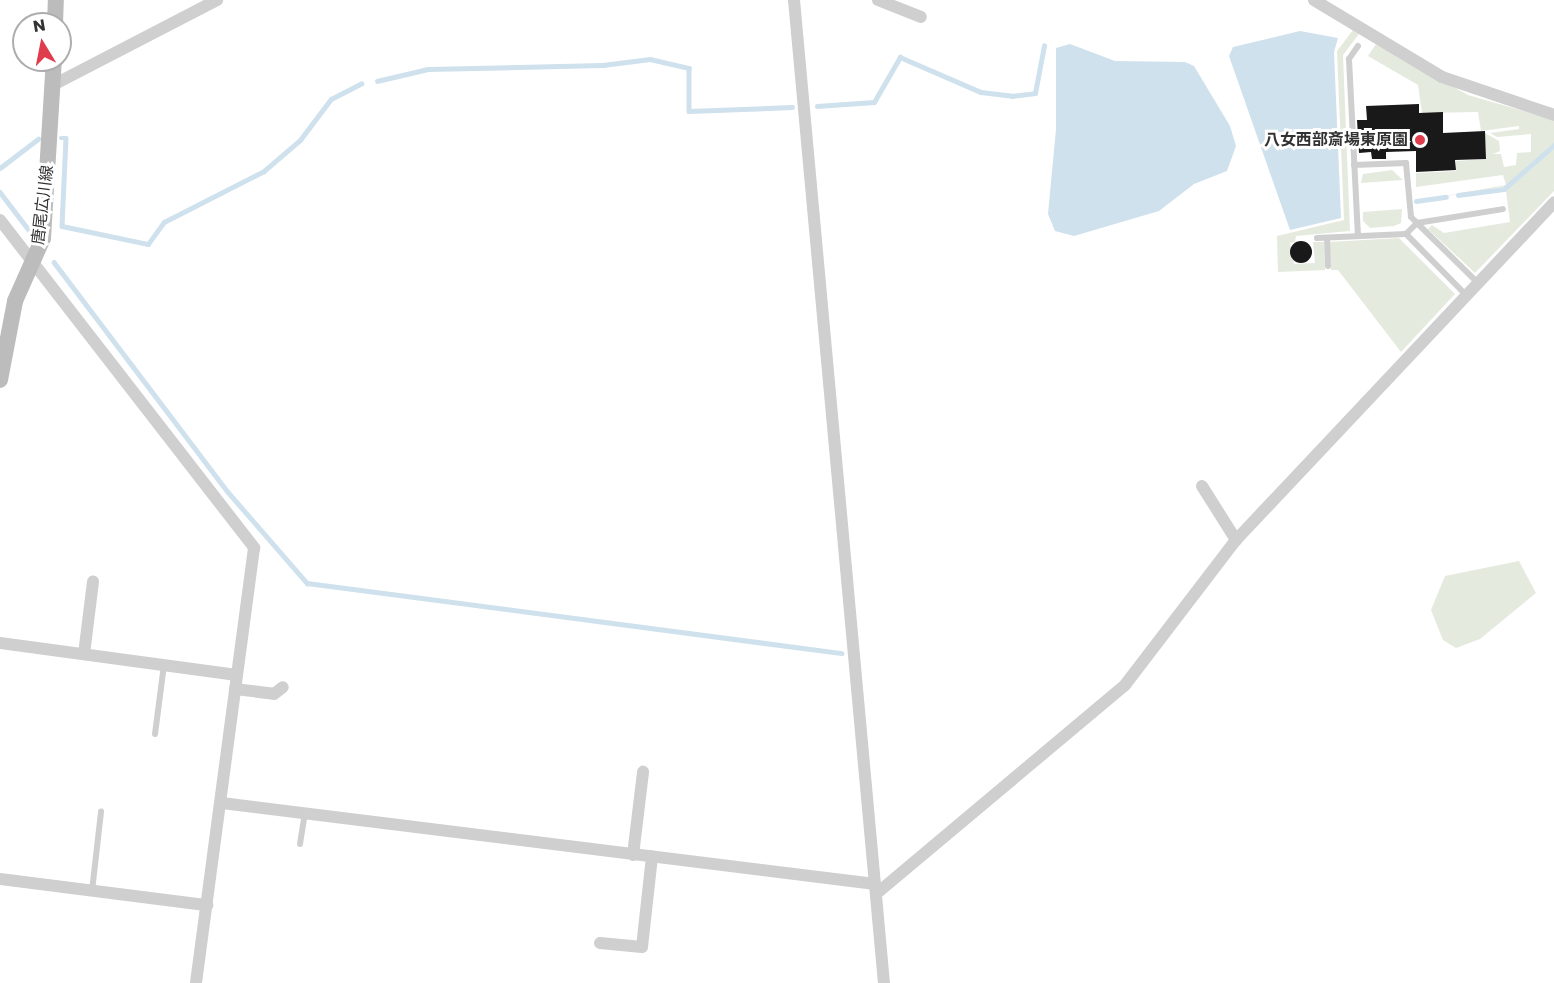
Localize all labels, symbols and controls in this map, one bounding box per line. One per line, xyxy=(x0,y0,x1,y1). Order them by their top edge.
north arrow xyxy=(12,12,72,72)
text: N xyxy=(31,13,47,38)
place label: 八女西部斎場東原園 xyxy=(1264,130,1408,150)
marker: 八女西部斎場東原園 xyxy=(1413,133,1427,147)
street label: 唐尾広川線 xyxy=(29,164,57,246)

